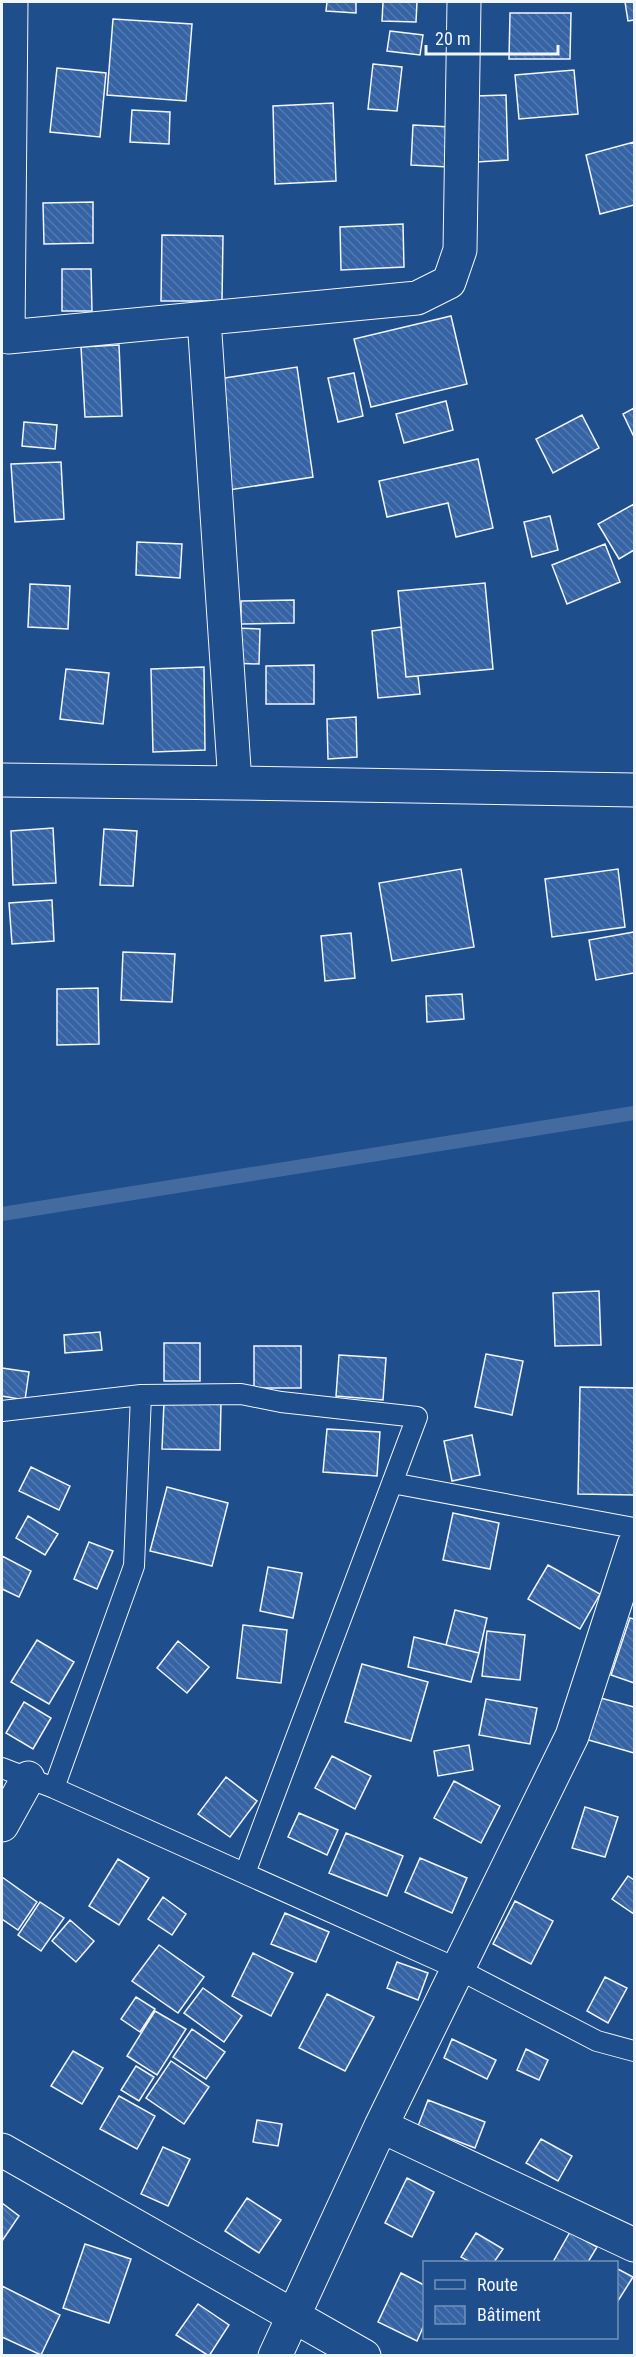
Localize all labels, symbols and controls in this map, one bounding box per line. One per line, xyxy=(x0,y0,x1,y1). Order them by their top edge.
scale bar xyxy=(426,18,558,56)
text: 20 m xyxy=(435,28,470,49)
legend xyxy=(423,2261,618,2339)
text: Route xyxy=(477,2274,518,2295)
text: Bâtiment xyxy=(477,2304,541,2325)

